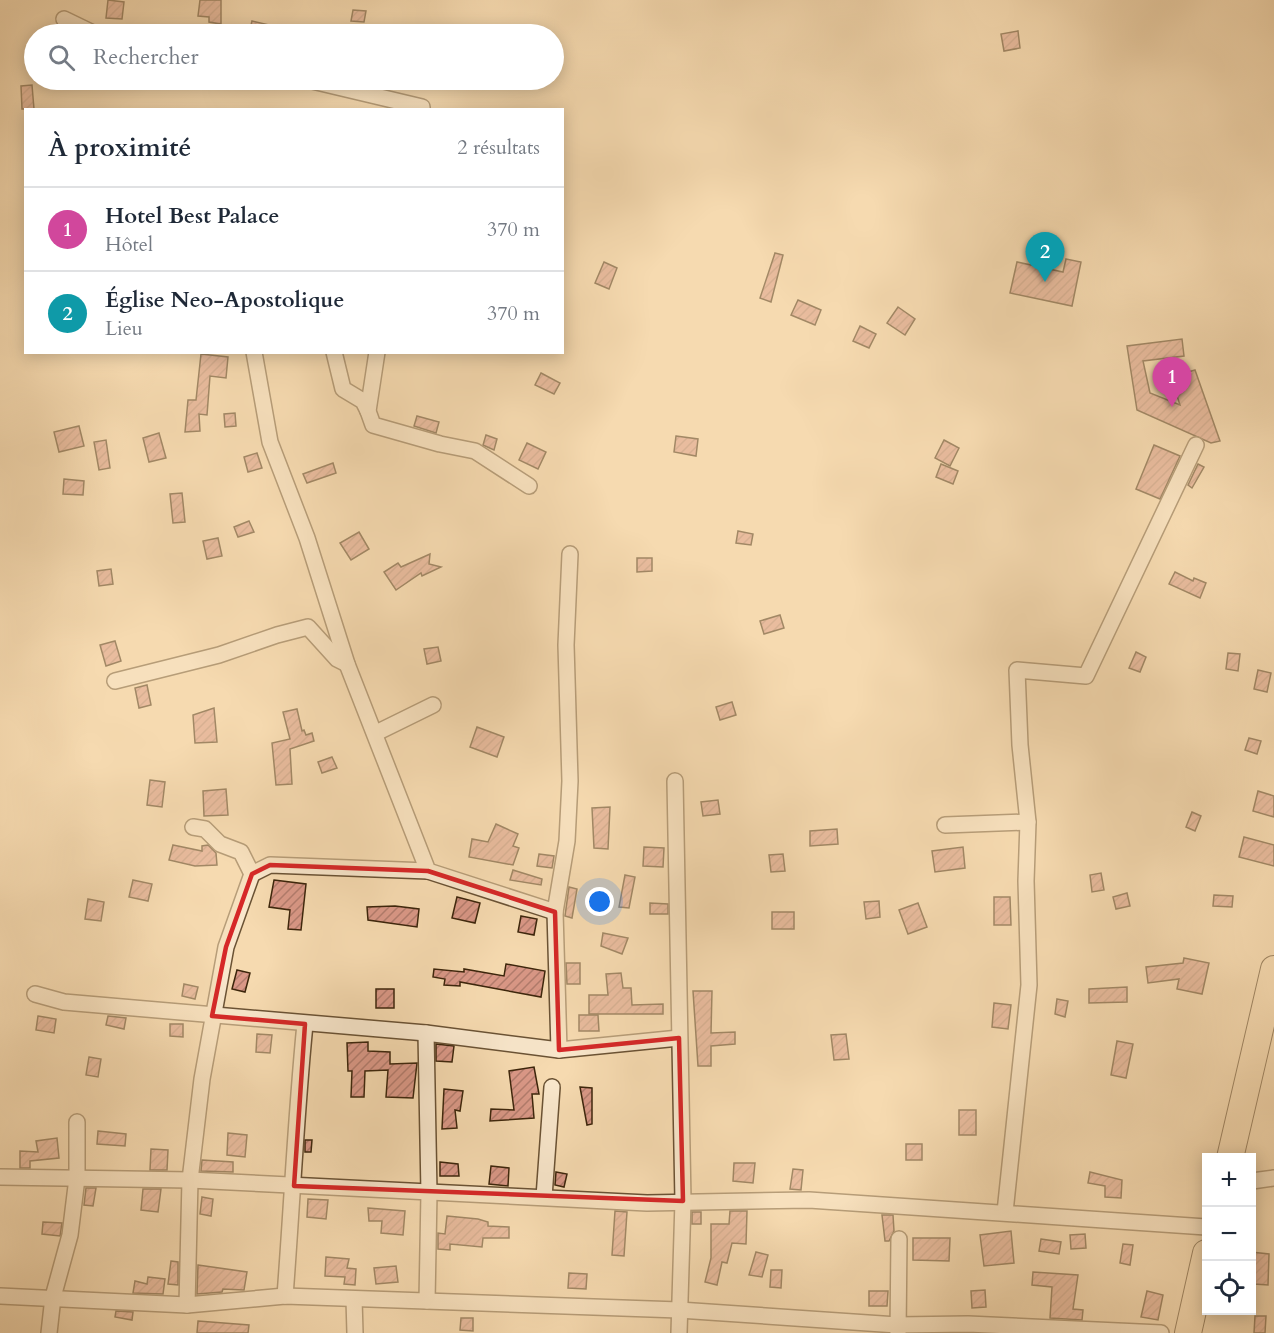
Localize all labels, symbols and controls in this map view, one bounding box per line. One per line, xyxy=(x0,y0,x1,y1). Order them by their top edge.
search box xyxy=(24,24,564,90)
icon: search xyxy=(45,41,78,74)
text: Rechercher xyxy=(93,42,198,72)
text: À proximité xyxy=(48,130,191,165)
text: 2 résultats xyxy=(457,134,540,161)
text: Hotel Best Palace xyxy=(105,201,279,231)
text: 1 xyxy=(62,216,73,243)
text: 370 m xyxy=(487,216,540,243)
text: Hôtel xyxy=(105,231,153,258)
pin: 2 xyxy=(1026,232,1064,282)
text: Église Neo-Apostolique xyxy=(105,285,344,315)
text: 2 xyxy=(62,300,73,327)
text: 370 m xyxy=(487,300,540,327)
text: Lieu xyxy=(105,315,143,342)
pin: 1 xyxy=(1152,358,1192,407)
your location xyxy=(585,887,614,916)
map controls xyxy=(1202,1153,1256,1315)
button: + xyxy=(1202,1153,1256,1207)
button: − xyxy=(1202,1207,1256,1261)
button: locate xyxy=(1202,1261,1256,1315)

